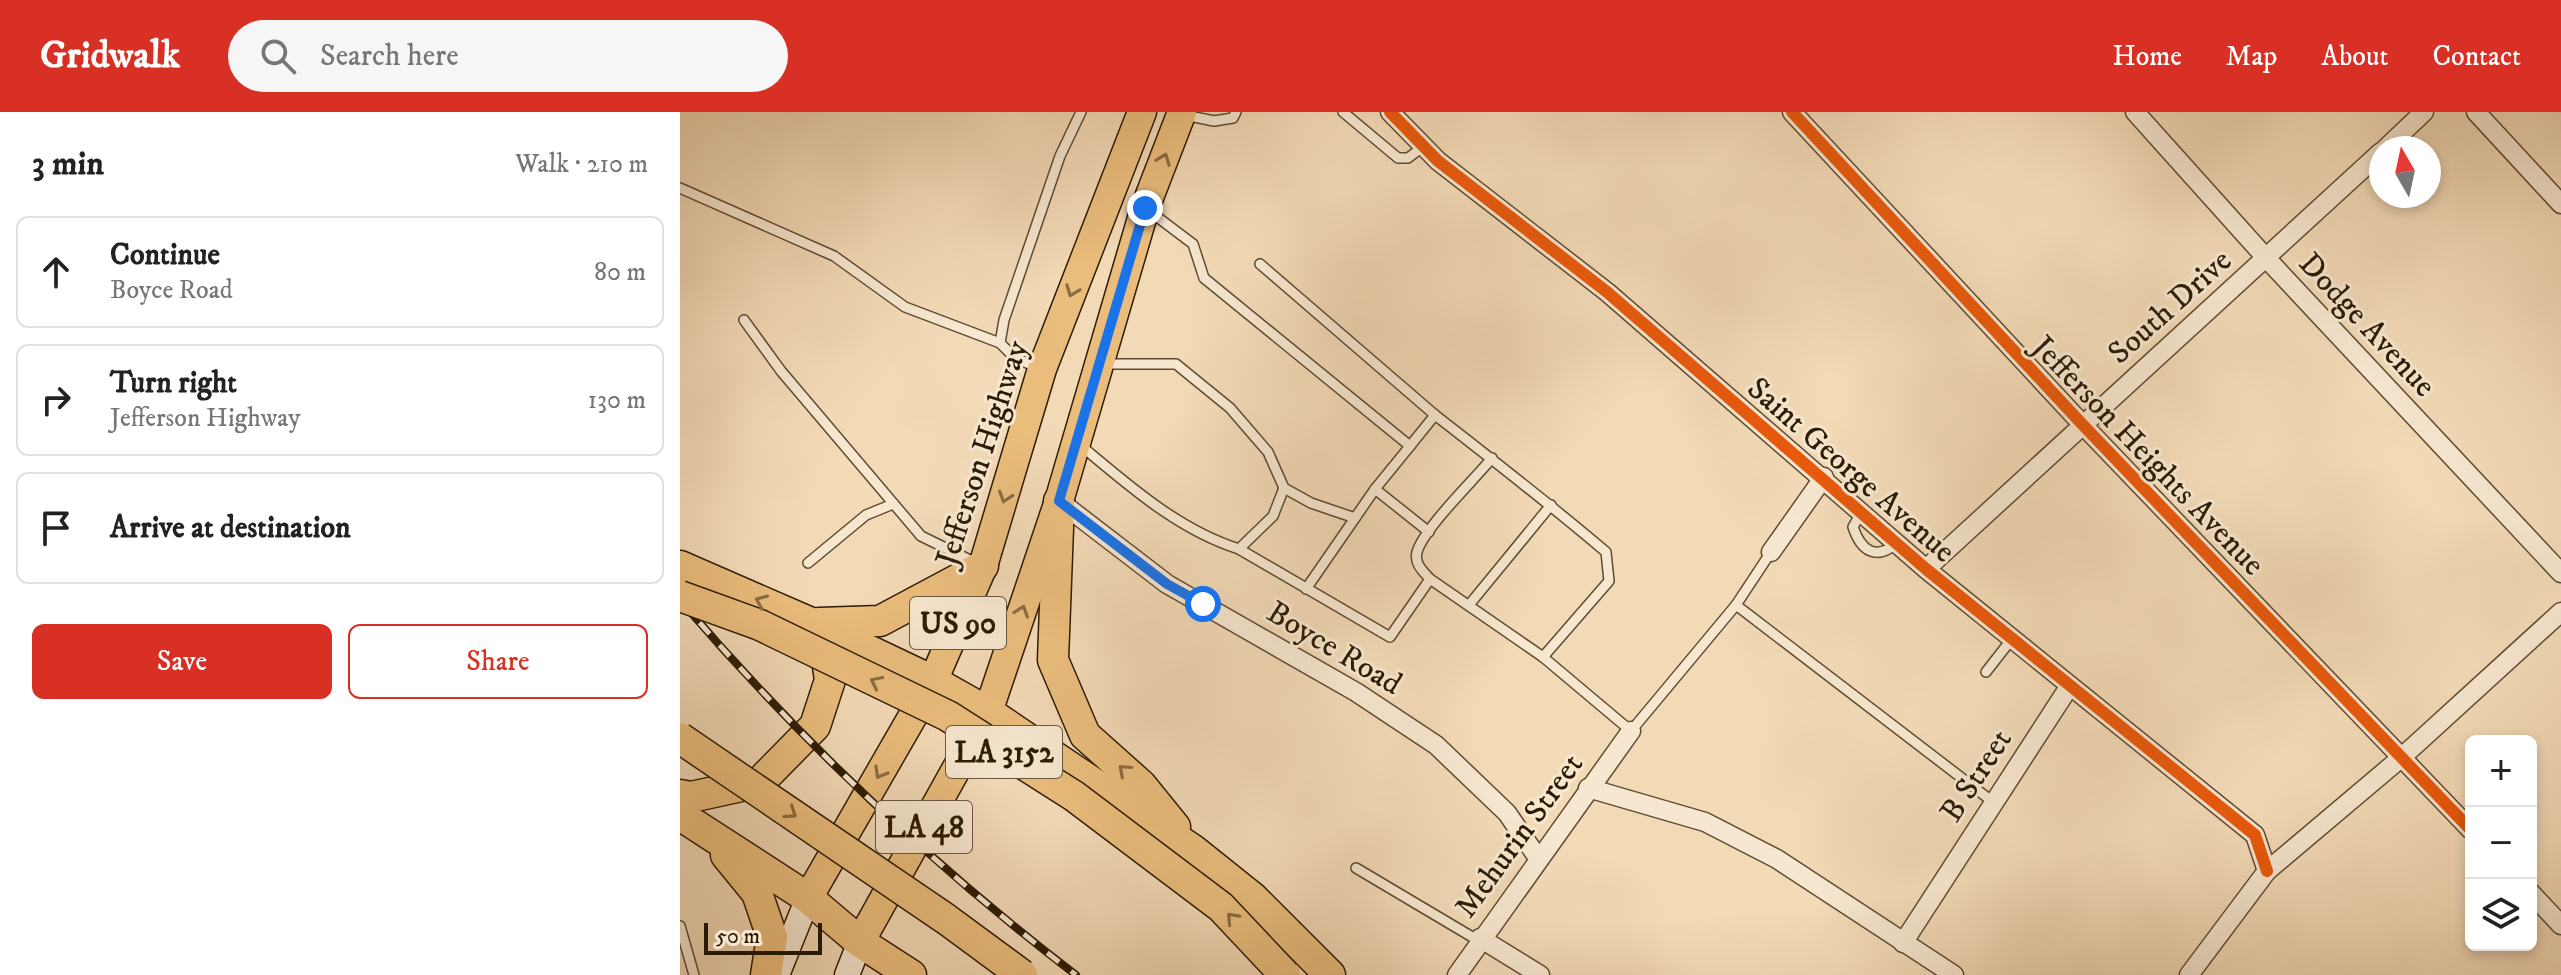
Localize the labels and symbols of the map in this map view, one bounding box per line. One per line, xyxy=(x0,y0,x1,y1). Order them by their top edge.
north arrow xyxy=(2369,136,2441,208)
one-way arrow xyxy=(1154,153,1171,167)
route end xyxy=(1127,190,1163,226)
street label: South Drive xyxy=(2100,241,2241,374)
street label: Dodge Avenue xyxy=(2289,245,2444,406)
one-way arrow xyxy=(1065,283,1082,297)
street label: Jefferson Heights Avenue xyxy=(2021,326,2273,585)
street label: Jefferson Highway xyxy=(927,335,1038,574)
street label: Saint George Avenue xyxy=(1738,369,1963,572)
one-way arrow xyxy=(998,489,1014,503)
route start xyxy=(1185,586,1221,622)
street label: Boyce Road xyxy=(1259,593,1409,705)
one-way arrow xyxy=(755,595,769,611)
road number: US 90 xyxy=(910,597,1006,649)
one-way arrow xyxy=(1012,605,1028,619)
one-way arrow xyxy=(870,676,885,692)
street label: B Street xyxy=(1932,722,2021,830)
road number: LA 3152 xyxy=(946,726,1062,778)
street label: Mehurin Street xyxy=(1447,746,1593,926)
one-way arrow xyxy=(874,764,890,779)
one-way arrow xyxy=(1119,765,1134,780)
road number: LA 48 xyxy=(876,801,972,853)
one-way arrow xyxy=(782,803,796,818)
one-way arrow xyxy=(1226,913,1241,927)
scale bar xyxy=(704,919,822,955)

